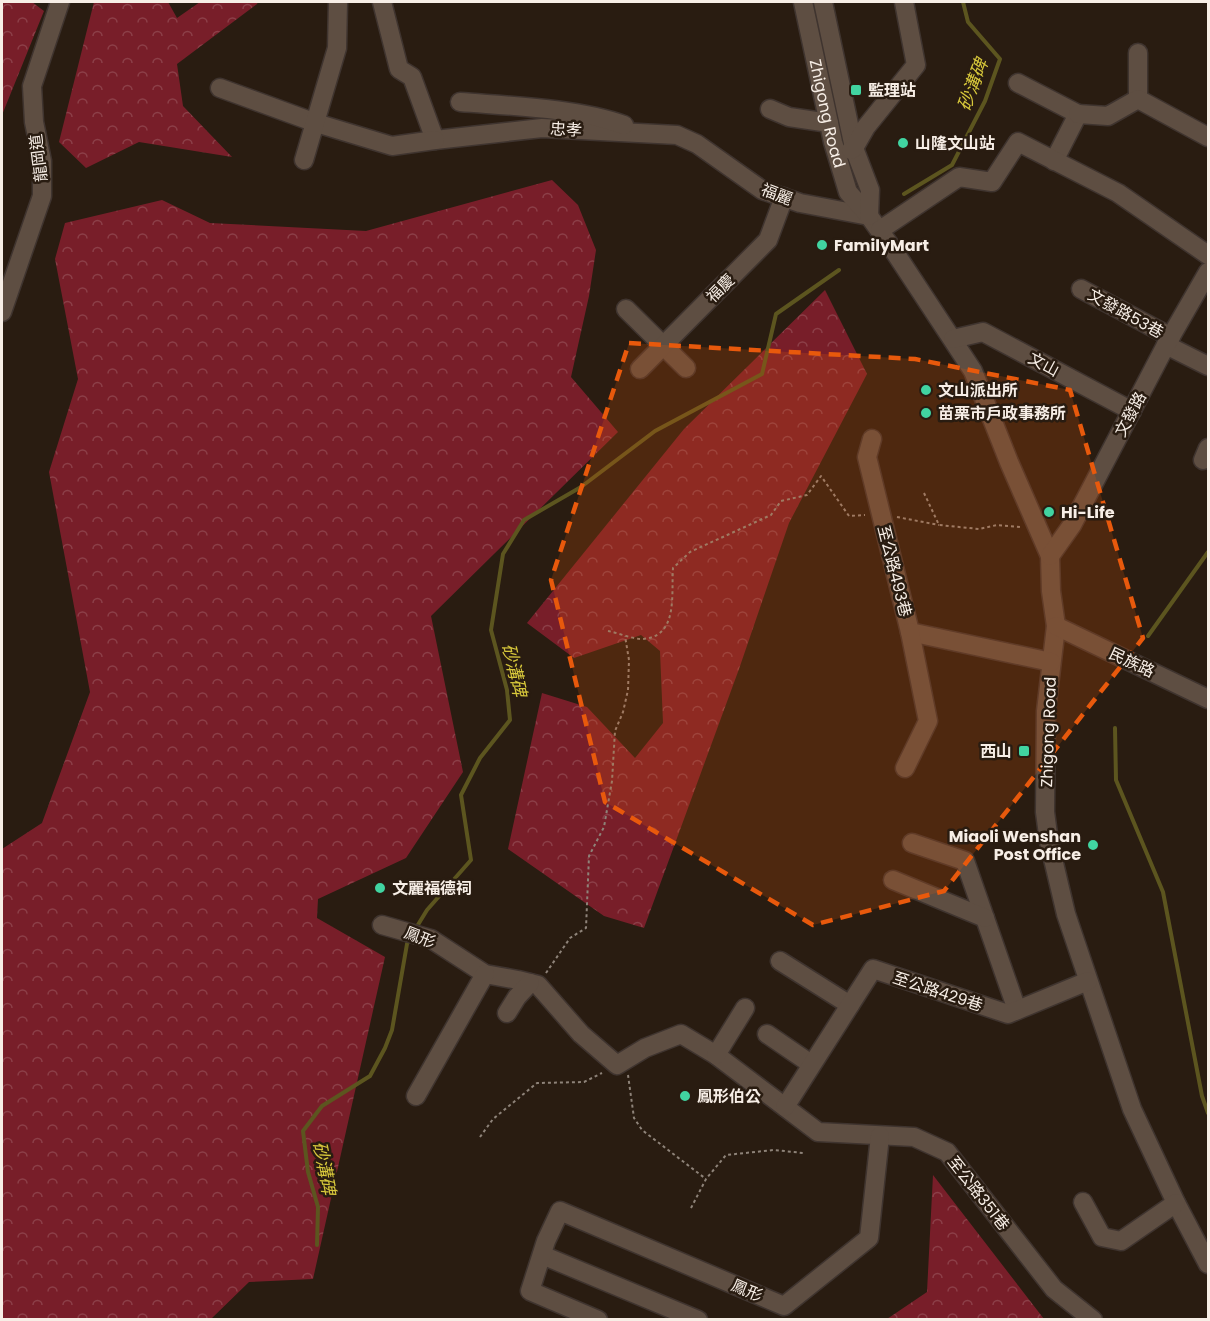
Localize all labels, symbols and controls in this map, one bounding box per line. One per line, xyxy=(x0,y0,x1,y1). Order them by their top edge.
water label: 砂溝碑 xyxy=(951,53,995,115)
street label: Zhigong Road xyxy=(804,57,851,171)
place label: 監理站 xyxy=(868,79,916,102)
marker: 監理站 xyxy=(849,83,863,97)
street label: 忠孝 xyxy=(549,117,583,142)
place label: 山隆文山站 xyxy=(915,132,995,155)
street label: 龍岡道 xyxy=(24,133,53,183)
marker: 山隆文山站 xyxy=(896,136,910,150)
street label: 福麗 xyxy=(758,178,796,211)
place label: FamilyMart xyxy=(834,234,929,257)
marker: FamilyMart xyxy=(815,238,829,252)
street label: 福慶 xyxy=(701,269,740,308)
street label: 文發路53巷 xyxy=(1084,283,1168,344)
street label: 文山 xyxy=(1024,347,1063,382)
place label: 文山派出所 xyxy=(938,379,1018,402)
marker: 文山派出所 xyxy=(919,383,933,397)
street label: 文發路 xyxy=(1109,388,1152,441)
place label: 苗栗市戶政事務所 xyxy=(938,402,1066,425)
marker: 苗栗市戶政事務所 xyxy=(919,406,933,420)
place label: Hi-Life xyxy=(1061,501,1115,524)
marker: Hi-Life xyxy=(1042,505,1056,519)
street label: 至公路493巷 xyxy=(872,523,917,619)
water label: 砂溝碑 xyxy=(496,641,533,701)
street label: 民族路 xyxy=(1105,642,1158,683)
street label: Zhigong Road xyxy=(1035,676,1062,788)
place label: 西山 xyxy=(980,740,1012,763)
marker: 西山 xyxy=(1017,744,1031,758)
place label: Miaoli Wenshan Post Office xyxy=(949,825,1081,866)
marker: Miaoli Wenshan Post Office xyxy=(1086,838,1100,852)
place label: 文麗福德祠 xyxy=(392,877,472,900)
marker: 文麗福德祠 xyxy=(373,881,387,895)
street label: 鳳形 xyxy=(401,921,439,954)
street label: 至公路429巷 xyxy=(890,966,986,1017)
place label: 鳳形伯公 xyxy=(697,1085,761,1108)
marker: 鳳形伯公 xyxy=(678,1089,692,1103)
water label: 砂溝碑 xyxy=(307,1139,342,1199)
street label: 至公路351巷 xyxy=(942,1151,1015,1235)
street label: 鳳形 xyxy=(728,1274,766,1307)

